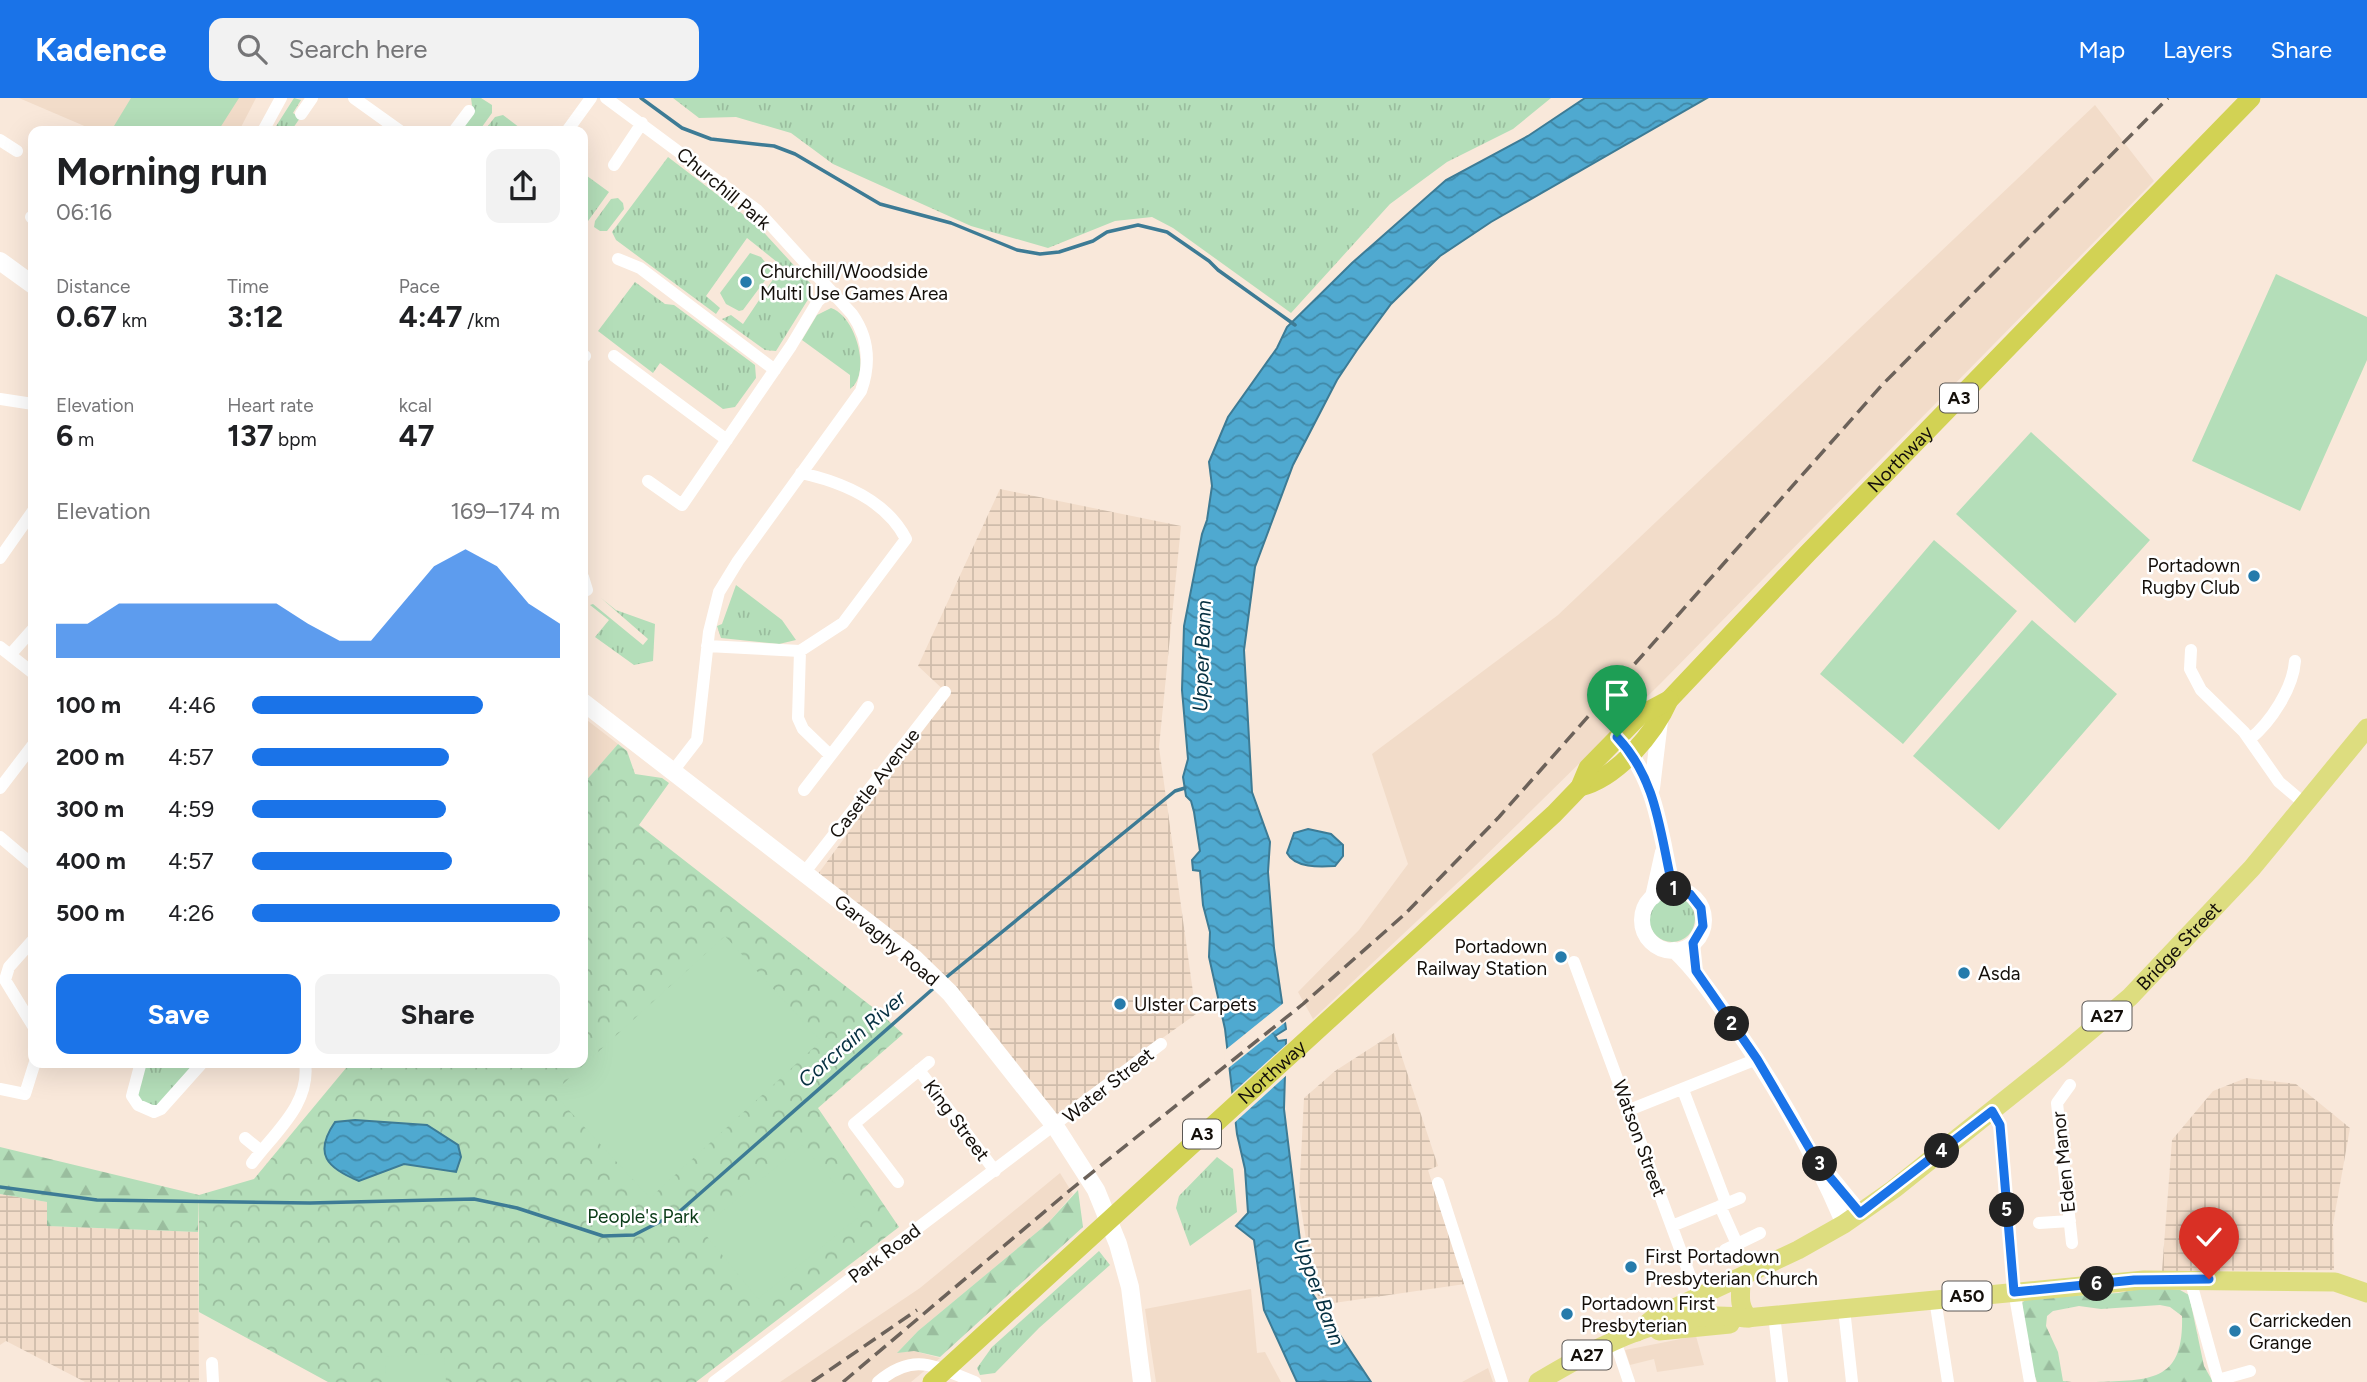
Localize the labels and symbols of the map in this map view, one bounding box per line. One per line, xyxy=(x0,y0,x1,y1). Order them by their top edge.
street label: Churchill Park xyxy=(672,142,776,235)
place label: Churchill/Woodside Multi Use Games Area xyxy=(760,260,948,305)
marker: Churchill/Woodside Multi Use Games Area xyxy=(738,274,754,290)
road number: A3 xyxy=(1940,384,1978,412)
street label: Northway xyxy=(1863,421,1938,497)
place label: Portadown Rugby Club xyxy=(2141,554,2240,599)
marker: Portadown Rugby Club xyxy=(2246,568,2262,584)
water label: Upper Bann xyxy=(1187,599,1216,712)
pin xyxy=(1587,665,1647,737)
street label: Casetle Avenue xyxy=(824,724,924,843)
pin: 1 xyxy=(1656,872,1692,906)
street label: Garvaghy Road xyxy=(830,890,944,991)
street label: Bridge Street xyxy=(2132,897,2226,995)
place label: Portadown Railway Station xyxy=(1416,935,1547,980)
marker: Portadown Railway Station xyxy=(1553,949,1569,965)
place label: Asda xyxy=(1978,962,2021,985)
marker: Asda xyxy=(1956,965,1972,981)
water label: Corcrain River xyxy=(793,984,911,1092)
place label: Ulster Carpets xyxy=(1134,993,1257,1016)
marker: Ulster Carpets xyxy=(1112,996,1128,1012)
road number: A27 xyxy=(2082,1001,2132,1030)
pin: 2 xyxy=(1714,1006,1750,1042)
street label: Northway xyxy=(1233,1035,1311,1109)
street label: Water Street xyxy=(1058,1043,1158,1128)
street label: King Street xyxy=(919,1075,995,1165)
street label: Watson Street xyxy=(1608,1077,1671,1200)
street label: Eden Manor xyxy=(2047,1110,2080,1214)
road number: A3 xyxy=(1183,1119,1221,1148)
pin: 4 xyxy=(1924,1134,1960,1168)
pin: 3 xyxy=(1802,1146,1838,1182)
pin: 5 xyxy=(1990,1192,2024,1228)
park label: People's Park xyxy=(587,1205,700,1228)
pin xyxy=(2179,1207,2239,1279)
street label: Park Road xyxy=(844,1219,925,1288)
water label: Upper Bann xyxy=(1289,1235,1350,1349)
place label: First Portadown Presbyterian Church xyxy=(1645,1245,1818,1290)
marker: First Portadown Presbyterian Church xyxy=(1623,1259,1639,1275)
pin: 6 xyxy=(2080,1266,2114,1302)
road number: A50 xyxy=(1942,1282,1992,1310)
place label: Portadown First Presbyterian xyxy=(1581,1292,1715,1337)
marker: Portadown First Presbyterian xyxy=(1559,1306,1575,1322)
place label: Carrickeden Grange xyxy=(2249,1309,2351,1354)
marker: Carrickeden Grange xyxy=(2227,1323,2243,1339)
road number: A27 xyxy=(1562,1340,1612,1370)

